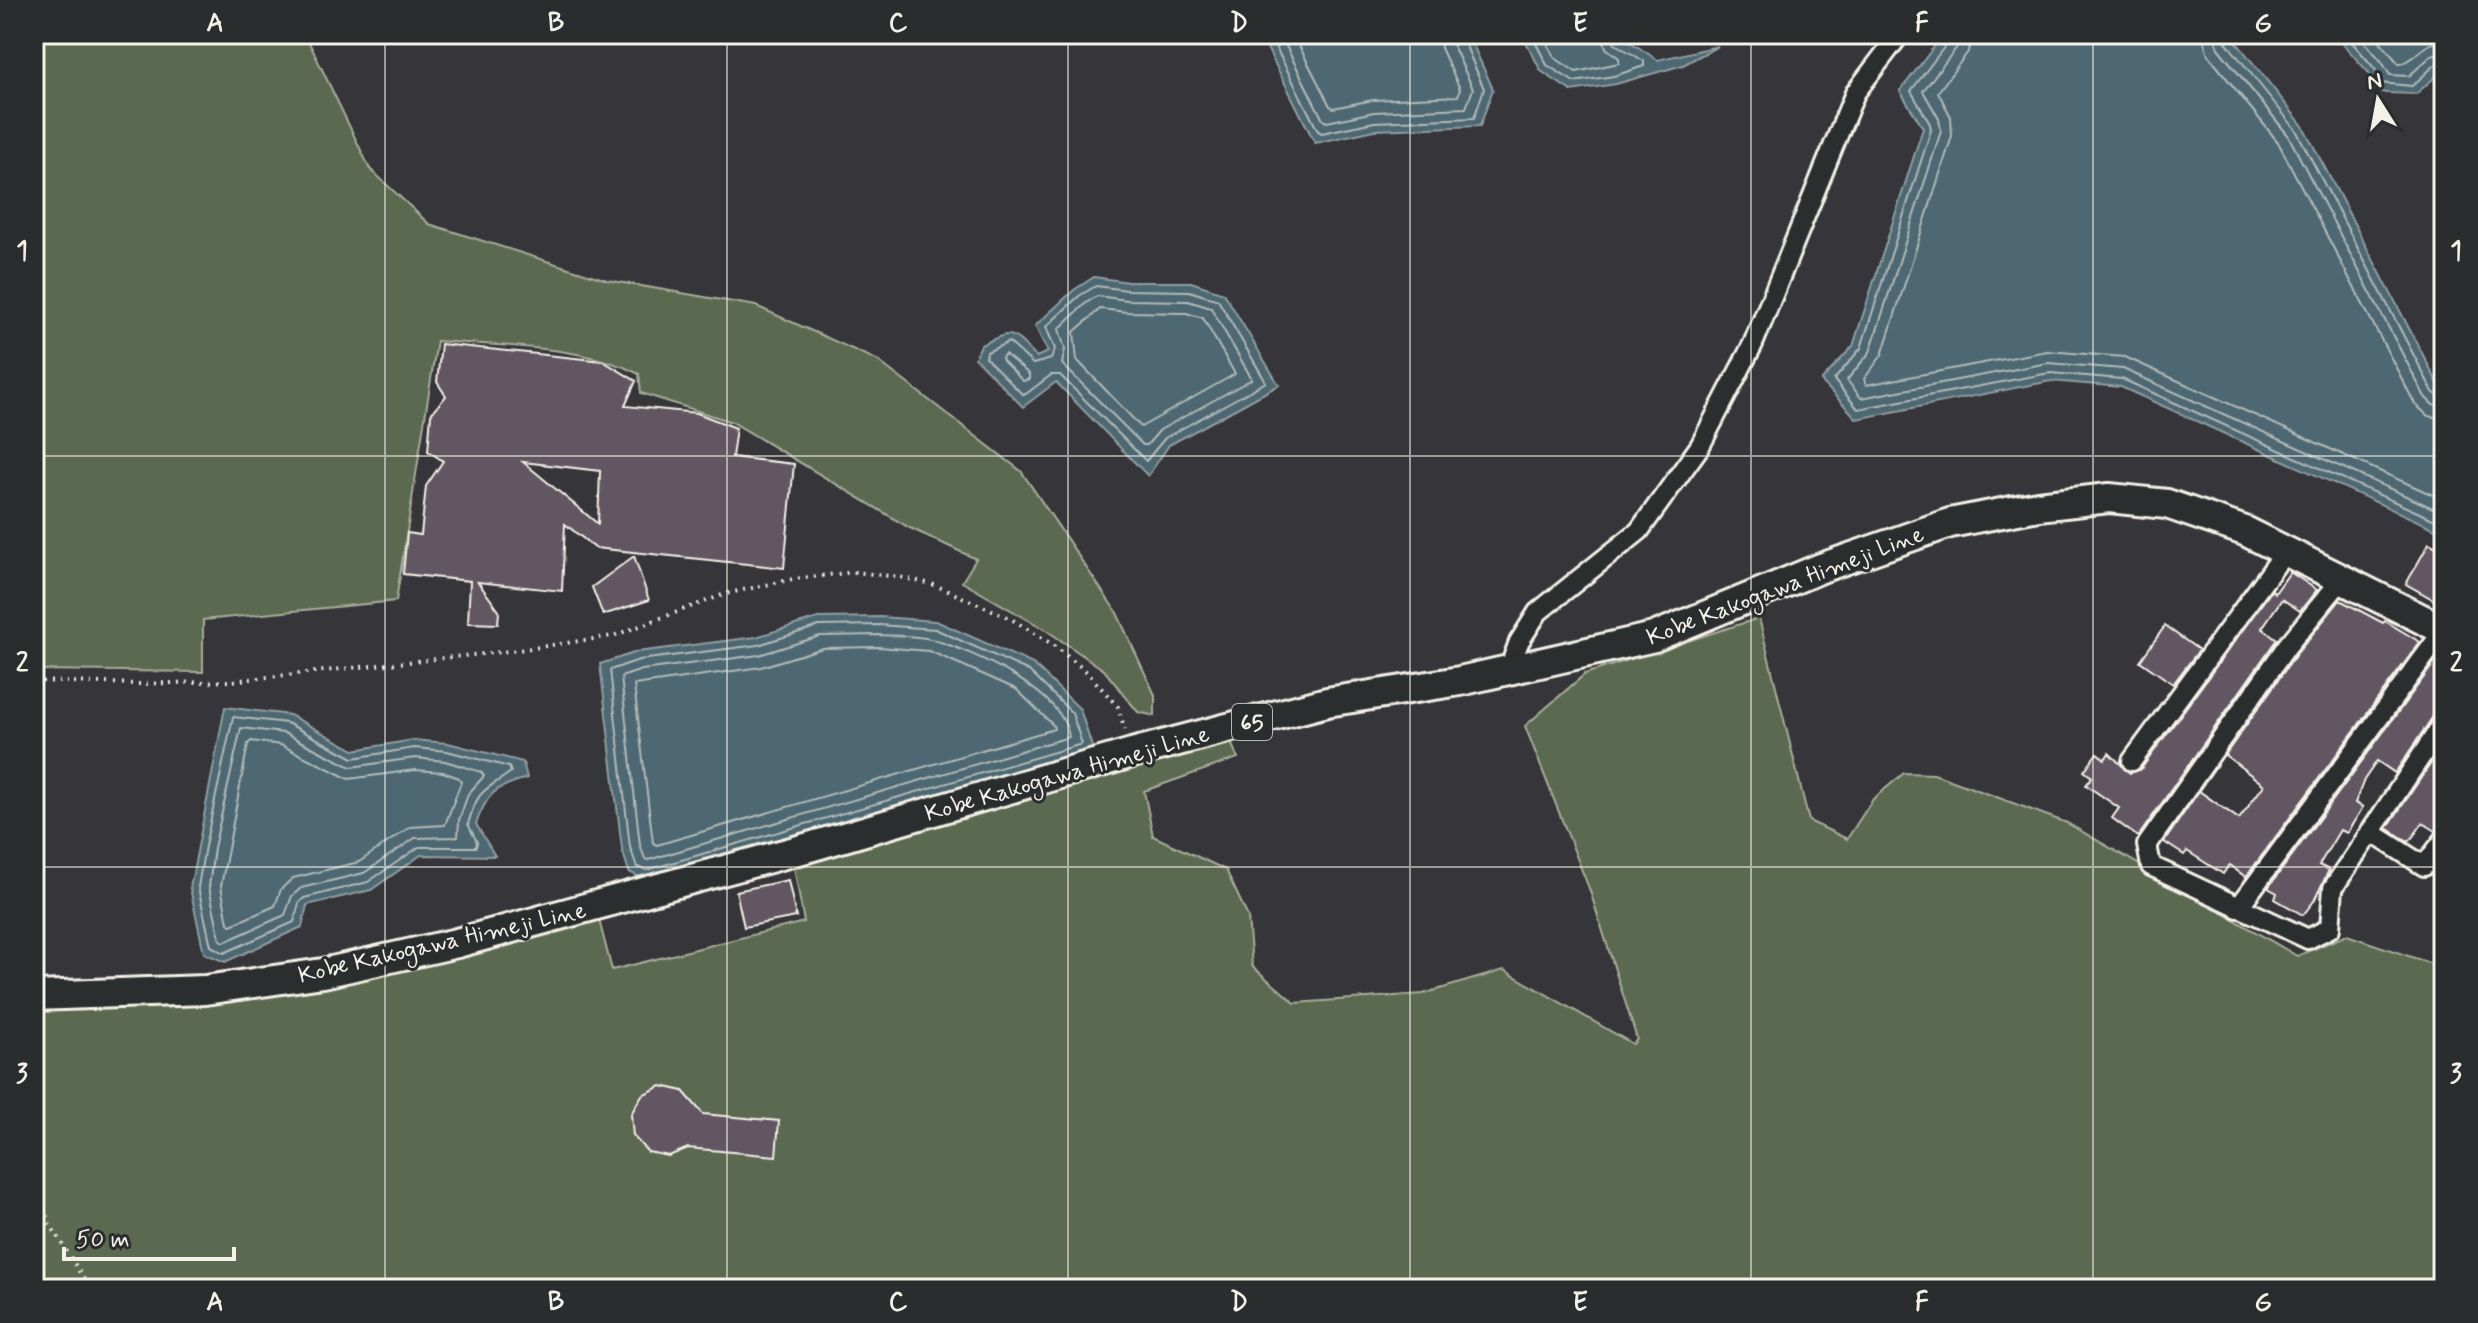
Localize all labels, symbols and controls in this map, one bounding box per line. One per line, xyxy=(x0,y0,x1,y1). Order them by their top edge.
text: A xyxy=(206,7,224,41)
text: B xyxy=(548,7,564,41)
text: C xyxy=(889,7,908,41)
text: D xyxy=(1230,7,1248,41)
text: E xyxy=(1572,7,1588,41)
text: F xyxy=(1915,7,1929,41)
text: G xyxy=(2254,7,2272,41)
north arrow xyxy=(2338,60,2418,140)
text: N xyxy=(2365,67,2384,97)
text: 1 xyxy=(16,235,28,269)
text: 1 xyxy=(2450,235,2462,269)
street label: Kobe Kakogawa Himeji Line xyxy=(1642,519,1929,656)
text: 2 xyxy=(16,647,29,681)
text: 2 xyxy=(2450,647,2463,681)
road number: 65 xyxy=(1232,704,1272,740)
street label: Kobe Kakogawa Himeji Line xyxy=(921,719,1214,832)
street label: Kobe Kakogawa Himeji Line xyxy=(295,895,590,994)
text: 3 xyxy=(16,1058,28,1092)
text: 3 xyxy=(2450,1058,2462,1092)
scale bar xyxy=(64,1211,234,1261)
text: 50 m xyxy=(76,1225,130,1256)
text: A xyxy=(206,1286,224,1320)
text: B xyxy=(548,1286,564,1320)
text: C xyxy=(889,1286,908,1320)
text: D xyxy=(1230,1286,1248,1320)
text: E xyxy=(1572,1286,1588,1320)
text: F xyxy=(1915,1286,1929,1320)
text: G xyxy=(2254,1286,2272,1320)

